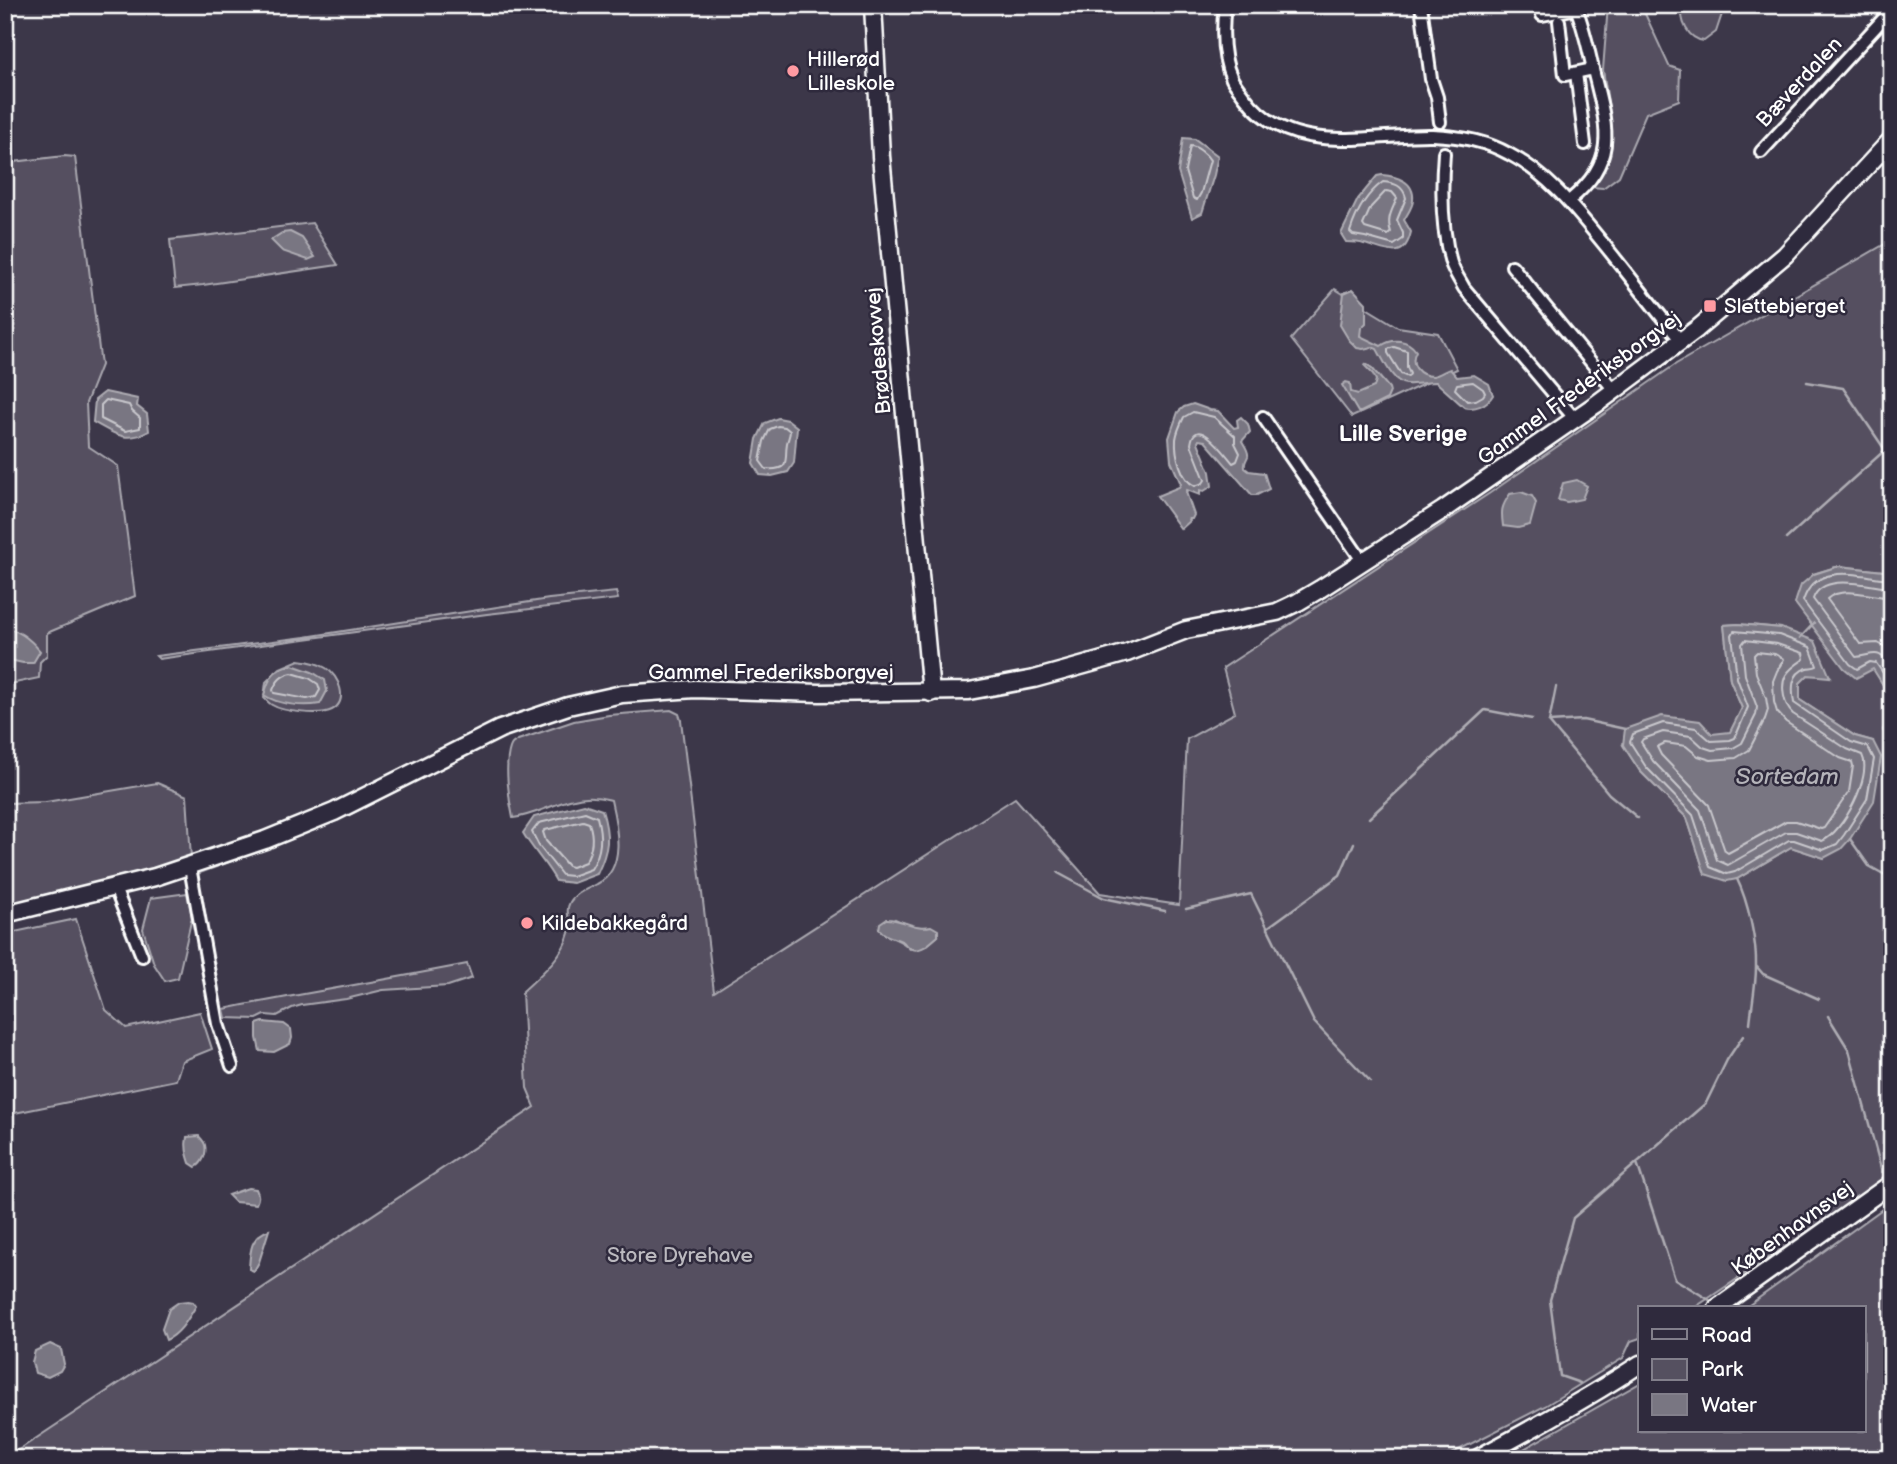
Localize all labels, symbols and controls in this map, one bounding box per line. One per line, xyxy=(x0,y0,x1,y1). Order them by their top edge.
street label: Bæverdalen xyxy=(1751,32,1848,133)
place label: Hillerød Lilleskole xyxy=(807,47,895,96)
marker: Hillerød Lilleskole xyxy=(785,63,801,79)
street label: Brødeskovvej xyxy=(860,286,897,415)
place label: Slettebjerget xyxy=(1724,294,1846,319)
marker: Slettebjerget xyxy=(1702,298,1718,314)
street label: Gammel Frederiksborgvej xyxy=(1473,306,1686,471)
district label: Lille Sverige xyxy=(1339,420,1467,448)
street label: Gammel Frederiksborgvej xyxy=(648,660,894,685)
water label: Sortedam xyxy=(1736,763,1838,791)
place label: Kildebakkegård xyxy=(541,911,688,936)
marker: Kildebakkegård xyxy=(519,915,535,931)
street label: Københavnsvej xyxy=(1727,1176,1858,1281)
park label: Store Dyrehave xyxy=(607,1243,753,1268)
legend xyxy=(1638,1306,1866,1432)
text: Road xyxy=(1701,1323,1752,1348)
text: Park xyxy=(1701,1357,1744,1382)
text: Water xyxy=(1701,1393,1757,1418)

